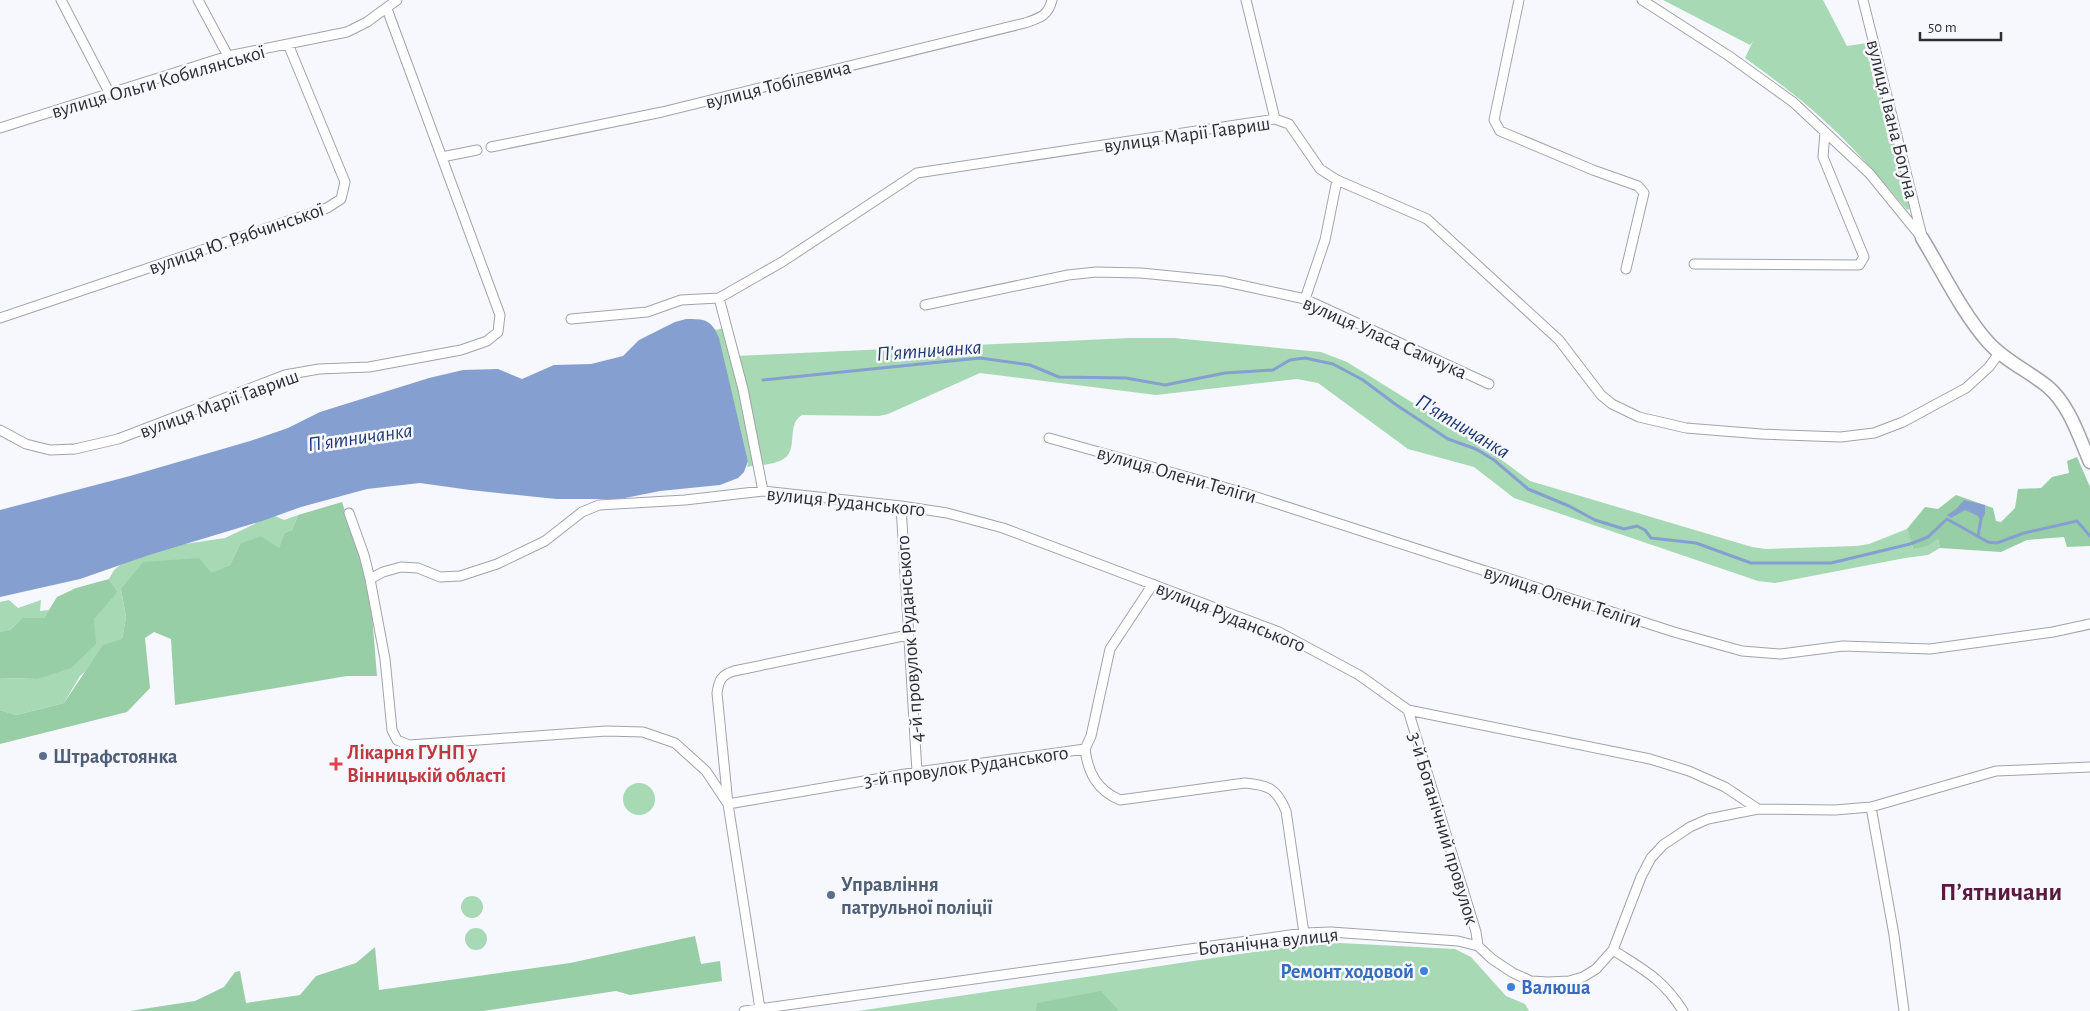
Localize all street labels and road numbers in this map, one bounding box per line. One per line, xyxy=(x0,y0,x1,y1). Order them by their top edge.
street label: вулиця Івана Богуна xyxy=(1863,38,1922,201)
street label: вулиця Ольги Кобилянської xyxy=(49,42,267,122)
street label: вулиця Тобілевича xyxy=(703,57,853,113)
street label: вулиця Марії Гавриш xyxy=(1103,113,1272,157)
street label: вулиця Ю. Рябчинської xyxy=(146,200,327,278)
street label: вулиця Уласа Самчука xyxy=(1300,293,1470,383)
street label: вулиця Марії Гавриш xyxy=(137,366,302,442)
street label: вулиця Олени Теліги xyxy=(1095,443,1259,507)
street label: вулиця Руданського xyxy=(766,484,926,520)
street label: 4-й провулок Руданського xyxy=(893,535,927,743)
street label: вулиця Олени Теліги xyxy=(1481,562,1644,632)
street label: вулиця Руданського xyxy=(1153,578,1308,656)
street label: 3-й Ботанічний провулок xyxy=(1404,730,1482,927)
street label: 3-й провулок Руданського xyxy=(863,743,1070,791)
street label: Ботанічна вулиця xyxy=(1197,925,1340,959)

